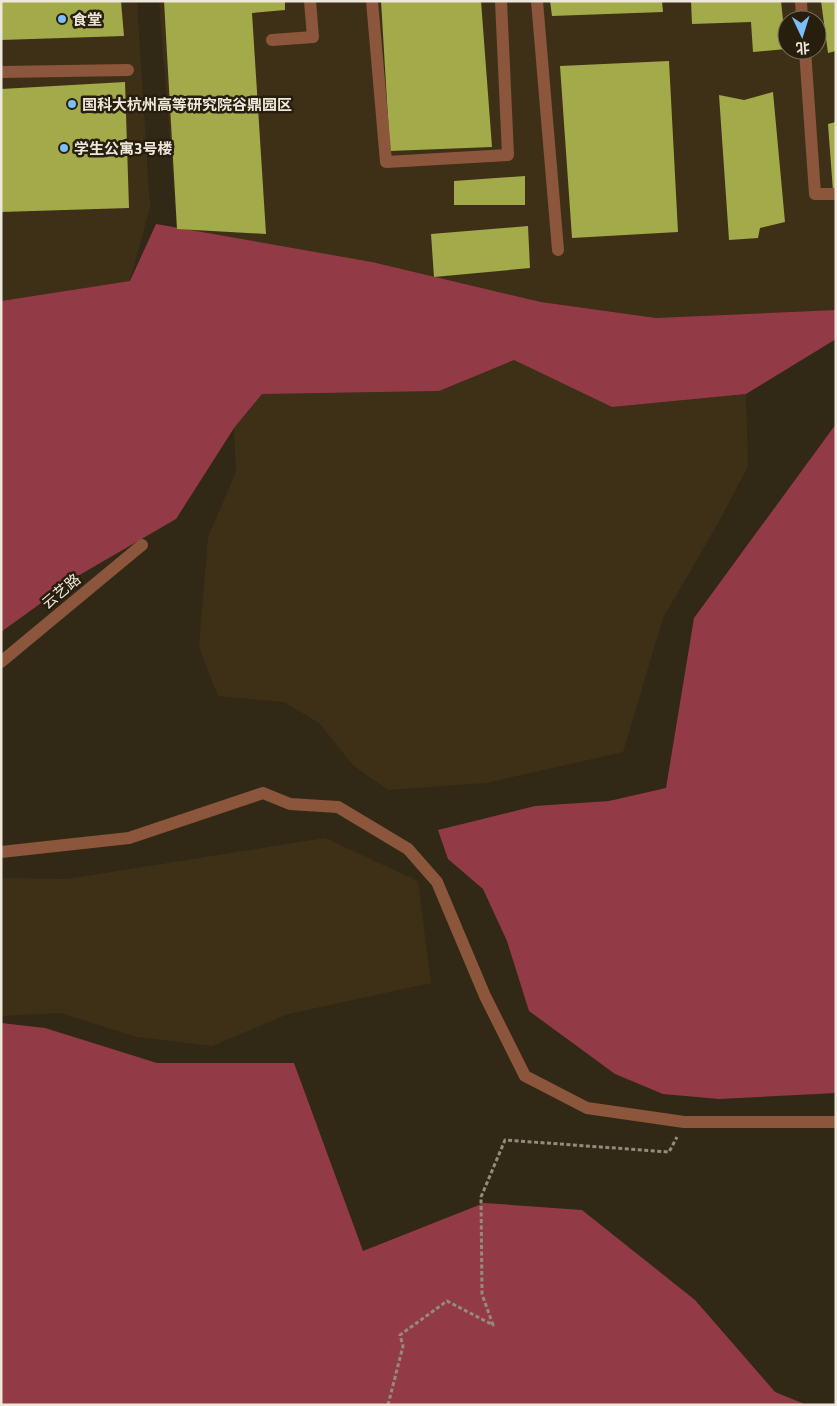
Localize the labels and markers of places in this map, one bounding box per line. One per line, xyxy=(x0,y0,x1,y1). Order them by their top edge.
place label: 食堂 xyxy=(72,8,102,31)
marker: 食堂 xyxy=(56,13,68,25)
place label: 国科大杭州高等研究院谷鼎园区 xyxy=(82,93,292,116)
marker: 国科大杭州高等研究院谷鼎园区 xyxy=(66,98,78,110)
place label: 学生公寓3号楼 xyxy=(74,137,172,160)
marker: 学生公寓3号楼 xyxy=(58,142,70,154)

